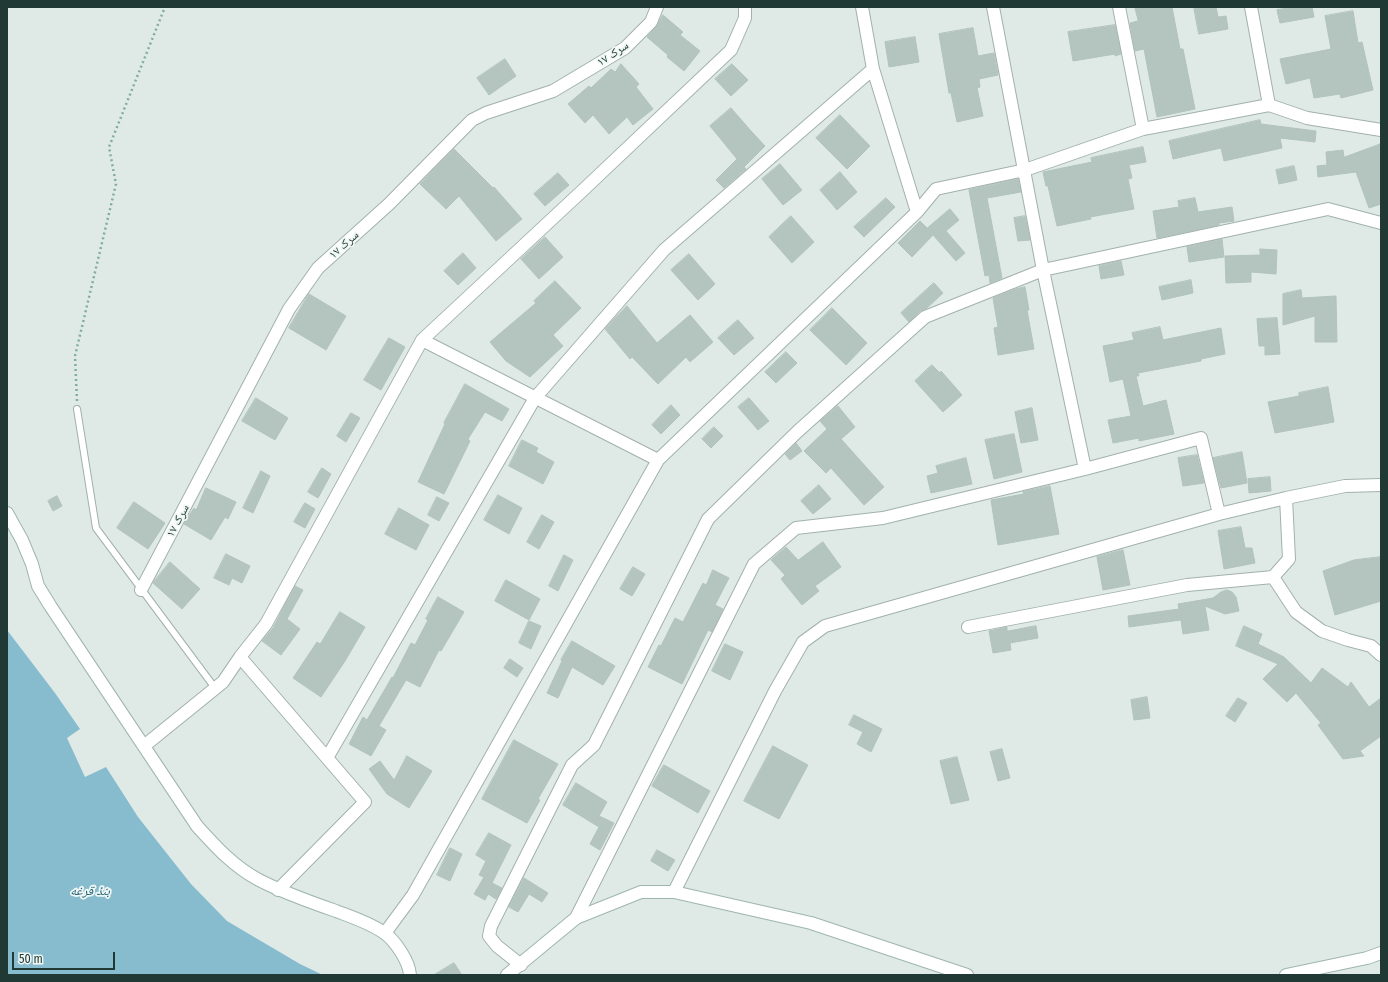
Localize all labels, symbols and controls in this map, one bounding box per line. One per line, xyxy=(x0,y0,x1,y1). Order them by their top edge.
street label: سرک ۱۷ xyxy=(594,38,632,70)
street label: سرک ۱۷ xyxy=(326,228,362,262)
street label: سرک ۱۷ xyxy=(163,502,193,540)
water label: بندٔ قرغه xyxy=(70,883,110,899)
scale bar xyxy=(14,944,117,970)
text: 50 m xyxy=(19,952,43,966)

